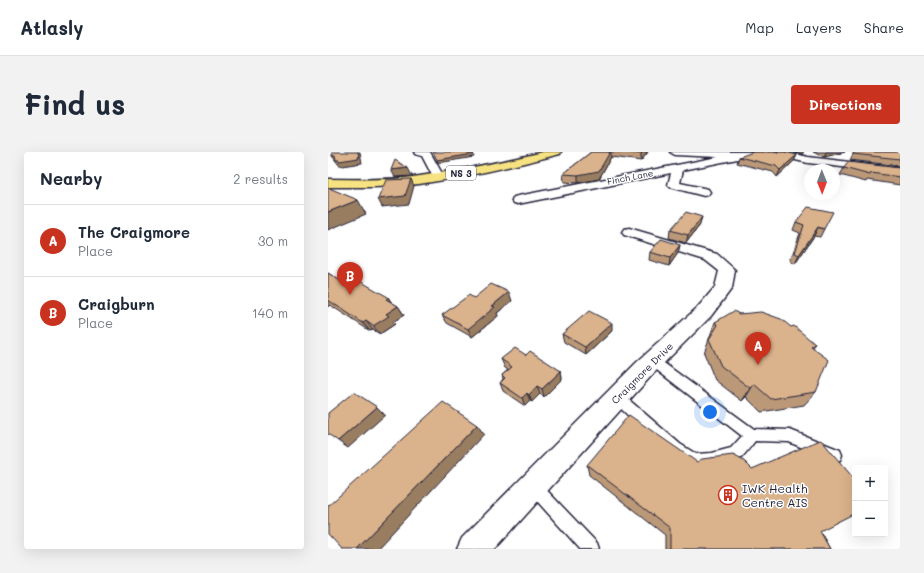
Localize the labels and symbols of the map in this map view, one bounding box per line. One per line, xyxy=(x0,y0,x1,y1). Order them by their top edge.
north arrow xyxy=(804,164,840,200)
road number: NS 3 xyxy=(446,166,476,180)
street label: Finch Lane xyxy=(606,167,654,187)
pin: B xyxy=(337,262,363,295)
pin: A xyxy=(745,332,771,365)
street label: Craigmore Drive xyxy=(608,339,676,407)
your location xyxy=(700,402,720,422)
place label: IWK Health Centre AIS xyxy=(742,480,808,510)
building icon: IWK Health Centre AIS xyxy=(717,484,739,506)

